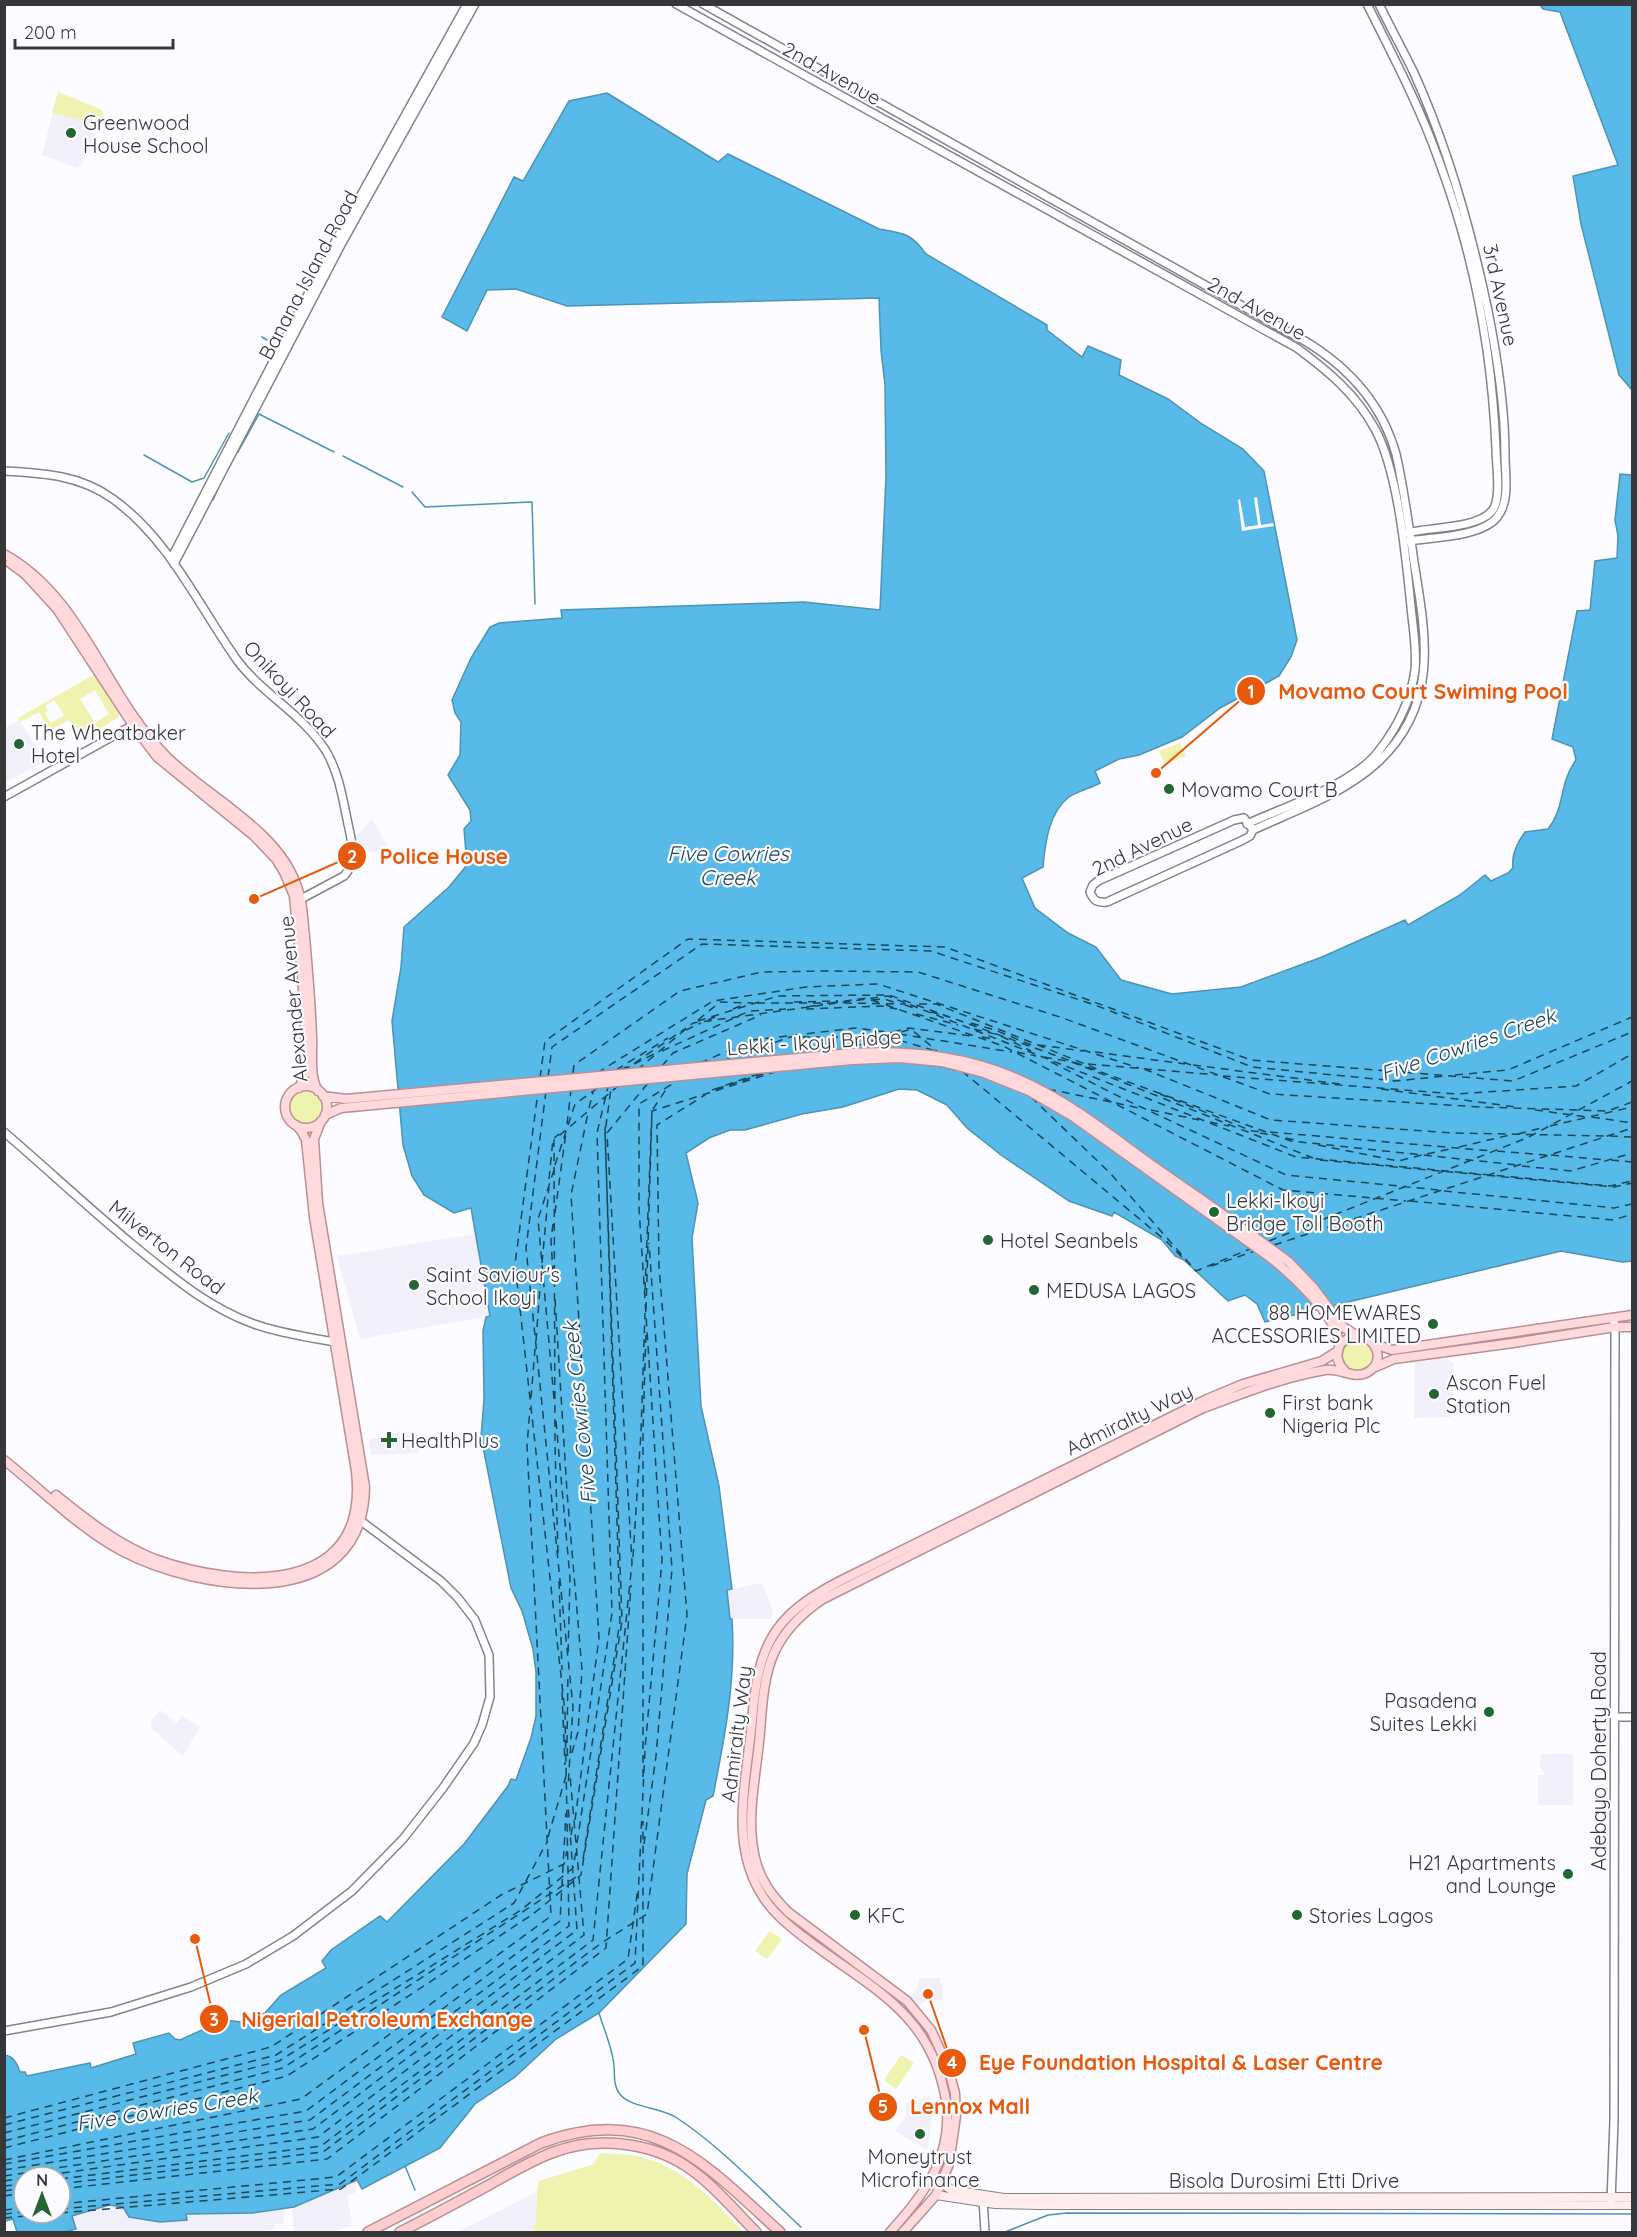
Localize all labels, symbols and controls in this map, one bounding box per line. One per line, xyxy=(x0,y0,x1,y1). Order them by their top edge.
scale bar xyxy=(15,12,172,50)
text: 200 m xyxy=(24,21,77,44)
street label: 2nd Avenue xyxy=(778,36,886,110)
place label: Greenwood House School xyxy=(83,110,209,158)
marker: Greenwood House School xyxy=(64,126,78,140)
street label: Banana Island Road xyxy=(253,186,363,364)
street label: 3rd Avenue xyxy=(1478,242,1524,348)
street label: 2nd Avenue xyxy=(1203,271,1311,345)
street label: Onikoyi Road xyxy=(238,635,342,743)
callout: Movamo Court Swiming Pool xyxy=(1236,672,1580,711)
text: Movamo Court Swiming Pool xyxy=(1278,678,1568,704)
text: 1 xyxy=(1247,680,1255,703)
place label: The Wheatbaker Hotel xyxy=(31,720,186,768)
marker: The Wheatbaker Hotel xyxy=(12,737,26,751)
place label: Movamo Court B xyxy=(1181,777,1337,802)
marker: Movamo Court B xyxy=(1162,782,1176,796)
street label: 2nd Avenue xyxy=(1088,811,1196,881)
callout: Police House xyxy=(337,837,520,876)
water label: Five Cowries Creek xyxy=(667,840,790,890)
text: Police House xyxy=(380,843,508,869)
text: 2 xyxy=(347,845,357,868)
street label: Alexander Avenue xyxy=(273,915,313,1083)
water label: Five Cowries Creek xyxy=(1377,1001,1561,1086)
street label: Lekki - Ikoyi Bridge xyxy=(726,1023,902,1061)
place label: Lekki-Ikoyi Bridge Toll Booth xyxy=(1226,1188,1384,1236)
street label: Milverton Road xyxy=(104,1194,230,1300)
marker: Lekki-Ikoyi Bridge Toll Booth xyxy=(1207,1205,1221,1219)
place label: Hotel Seanbels xyxy=(1000,1228,1138,1253)
marker: Hotel Seanbels xyxy=(981,1233,995,1247)
place label: Saint Saviour's School Ikoyi xyxy=(426,1262,560,1310)
marker: Saint Saviour's School Ikoyi xyxy=(407,1278,421,1292)
place label: MEDUSA LAGOS xyxy=(1046,1278,1196,1303)
marker: MEDUSA LAGOS xyxy=(1027,1283,1041,1297)
place label: 88 HOMEWARES ACCESSORIES LIMITED xyxy=(1211,1300,1421,1348)
marker: 88 HOMEWARES ACCESSORIES LIMITED xyxy=(1426,1317,1440,1331)
water label: Five Cowries Creek xyxy=(556,1319,602,1506)
place label: Ascon Fuel Station xyxy=(1446,1370,1546,1418)
street label: Admiralty Way xyxy=(1062,1378,1196,1460)
marker: Ascon Fuel Station xyxy=(1427,1387,1441,1401)
place label: First bank Nigeria Plc xyxy=(1282,1390,1380,1438)
marker: First bank Nigeria Plc xyxy=(1263,1406,1277,1420)
place label: HealthPlus xyxy=(401,1428,499,1453)
marker: HealthPlus xyxy=(382,1433,396,1447)
street label: Adebayo Doherty Road xyxy=(1586,1651,1611,1871)
street label: Admiralty Way xyxy=(715,1664,757,1804)
place label: Pasadena Suites Lekki xyxy=(1370,1688,1477,1736)
marker: Pasadena Suites Lekki xyxy=(1482,1705,1496,1719)
place label: H21 Apartments and Lounge xyxy=(1408,1850,1556,1898)
marker: H21 Apartments and Lounge xyxy=(1561,1867,1575,1881)
place label: KFC xyxy=(867,1903,905,1928)
place label: Stories Lagos xyxy=(1309,1903,1433,1928)
marker: KFC xyxy=(848,1908,862,1922)
marker: Stories Lagos xyxy=(1290,1908,1304,1922)
callout: Nigerial Petroleum Exchange xyxy=(199,2000,545,2039)
text: Nigerial Petroleum Exchange xyxy=(241,2006,533,2032)
text: 3 xyxy=(209,2008,219,2031)
callout: Eye Foundation Hospital & Laser Centre xyxy=(937,2043,1395,2082)
text: Eye Foundation Hospital & Laser Centre xyxy=(979,2049,1383,2075)
text: 4 xyxy=(947,2051,958,2074)
water label: Five Cowries Creek xyxy=(74,2082,261,2136)
callout: Lennox Mall xyxy=(868,2087,1042,2126)
text: Lennox Mall xyxy=(910,2093,1030,2119)
text: 5 xyxy=(878,2095,888,2118)
marker: Moneytrust Microfinance xyxy=(913,2127,927,2141)
place label: Moneytrust Microfinance xyxy=(861,2144,979,2192)
north arrow xyxy=(12,2165,72,2225)
street label: Bisola Durosimi Etti Drive xyxy=(1169,2168,1399,2193)
text: N xyxy=(36,2170,48,2190)

